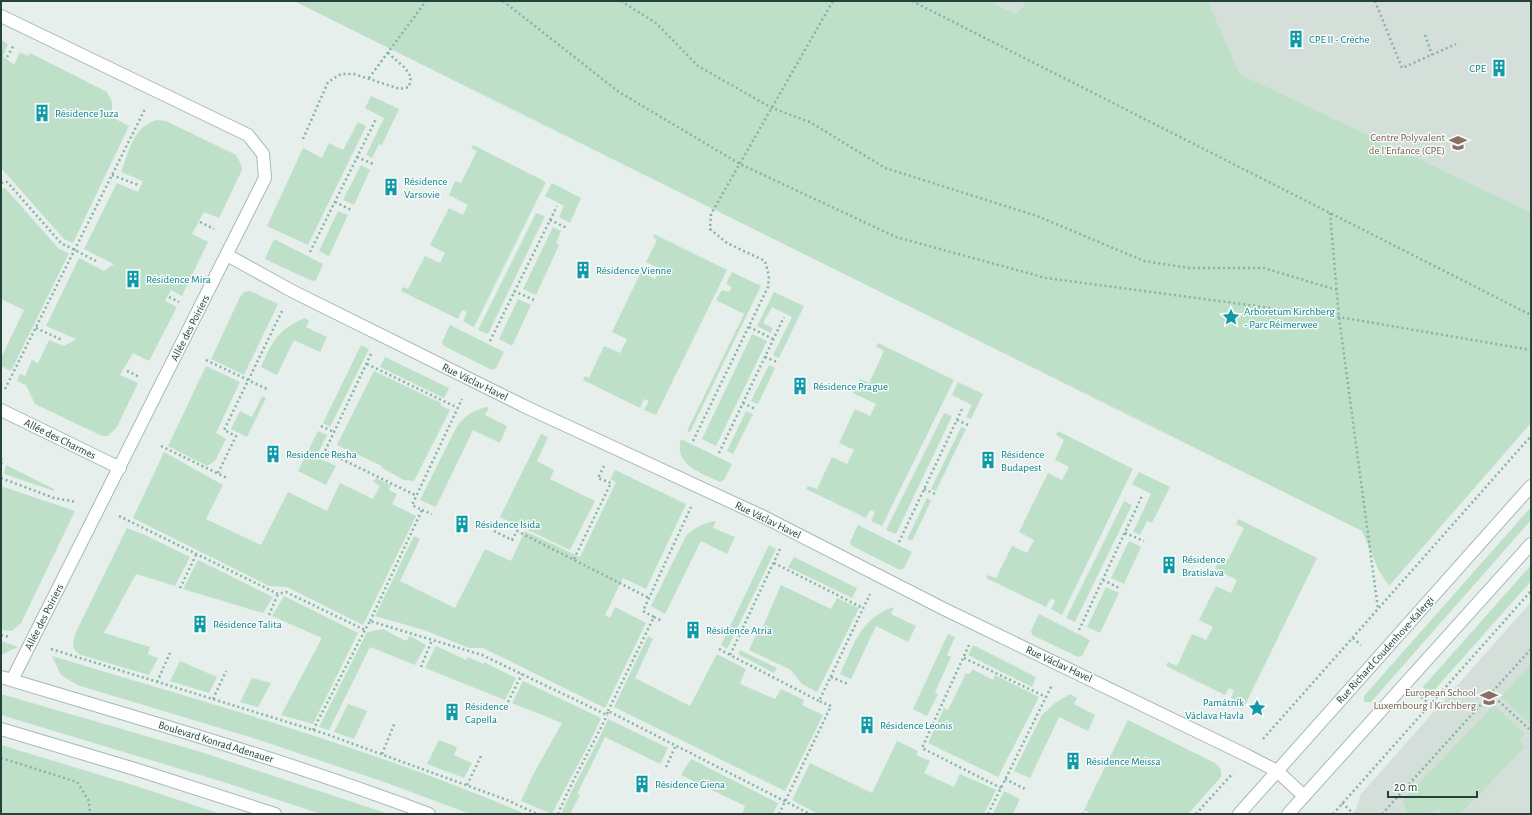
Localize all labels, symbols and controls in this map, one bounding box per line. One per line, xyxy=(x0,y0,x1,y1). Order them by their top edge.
building icon: CPE II - Crèche xyxy=(1286,29,1306,49)
place label: CPE II - Crèche xyxy=(1309,34,1370,45)
building icon: CPE xyxy=(1489,58,1509,78)
place label: CPE xyxy=(1469,63,1487,74)
building icon: Résidence Juza xyxy=(32,103,52,123)
place label: Résidence Juza xyxy=(55,108,119,119)
place label: Centre Polyvalent de l'Enfance (CPE) xyxy=(1369,132,1445,156)
school or university icon: Centre Polyvalent de l'Enfance (CPE) xyxy=(1448,133,1468,153)
place label: Résidence Varsovie xyxy=(404,176,447,200)
building icon: Résidence Varsovie xyxy=(381,177,401,197)
building icon: Résidence Vienne xyxy=(573,260,593,280)
place label: Résidence Vienne xyxy=(596,265,671,276)
building icon: Résidence Mira xyxy=(123,269,143,289)
place label: Résidence Mira xyxy=(146,274,211,285)
street label: Allée des Poiriers xyxy=(169,293,211,363)
place label: Arboretum Kirchberg - Parc Réimerwee xyxy=(1244,306,1335,330)
place icon: Arboretum Kirchberg - Parc Réimerwee xyxy=(1221,307,1241,327)
street label: Rue Václav Havel xyxy=(440,361,510,403)
building icon: Résidence Prague xyxy=(790,376,810,396)
place label: Résidence Prague xyxy=(813,381,888,392)
street label: Allée des Charmes xyxy=(22,417,98,461)
building icon: Residence Resha xyxy=(263,444,283,464)
place label: Residence Resha xyxy=(286,449,357,460)
place label: Résidence Budapest xyxy=(1001,449,1044,473)
building icon: Résidence Budapest xyxy=(978,450,998,470)
street label: Rue Václav Havel xyxy=(733,499,803,541)
building icon: Résidence Isida xyxy=(452,514,472,534)
place label: Résidence Isida xyxy=(475,519,540,530)
place label: Résidence Bratislava xyxy=(1182,554,1225,578)
building icon: Résidence Bratislava xyxy=(1159,555,1179,575)
street label: Allée des Poiriers xyxy=(23,582,65,652)
street label: Rue Richard Coudenhove-Kalergi xyxy=(1334,594,1436,706)
building icon: Résidence Talita xyxy=(190,614,210,634)
place label: Résidence Talita xyxy=(213,619,282,630)
building icon: Résidence Atria xyxy=(683,620,703,640)
place label: Résidence Atria xyxy=(706,625,772,636)
street label: Rue Václav Havel xyxy=(1024,644,1094,684)
place label: European School Luxembourg I Kirchberg xyxy=(1373,687,1477,711)
school or university icon: European School Luxembourg I Kirchberg xyxy=(1479,688,1499,708)
place label: Památník Václava Havla xyxy=(1185,697,1244,721)
place icon: Památník Václava Havla xyxy=(1247,698,1267,718)
place label: Résidence Capella xyxy=(465,701,508,725)
building icon: Résidence Capella xyxy=(442,702,462,722)
building icon: Résidence Leonis xyxy=(857,715,877,735)
street label: Boulevard Konrad Adenauer xyxy=(157,719,275,765)
place label: Résidence Leonis xyxy=(880,720,952,731)
building icon: Résidence Meissa xyxy=(1063,751,1083,771)
place label: Résidence Meissa xyxy=(1086,756,1161,767)
scale bar xyxy=(1388,773,1477,799)
building icon: Résidence Giena xyxy=(632,774,652,794)
place label: Résidence Giena xyxy=(655,779,725,790)
text: 20 m xyxy=(1394,781,1417,793)

